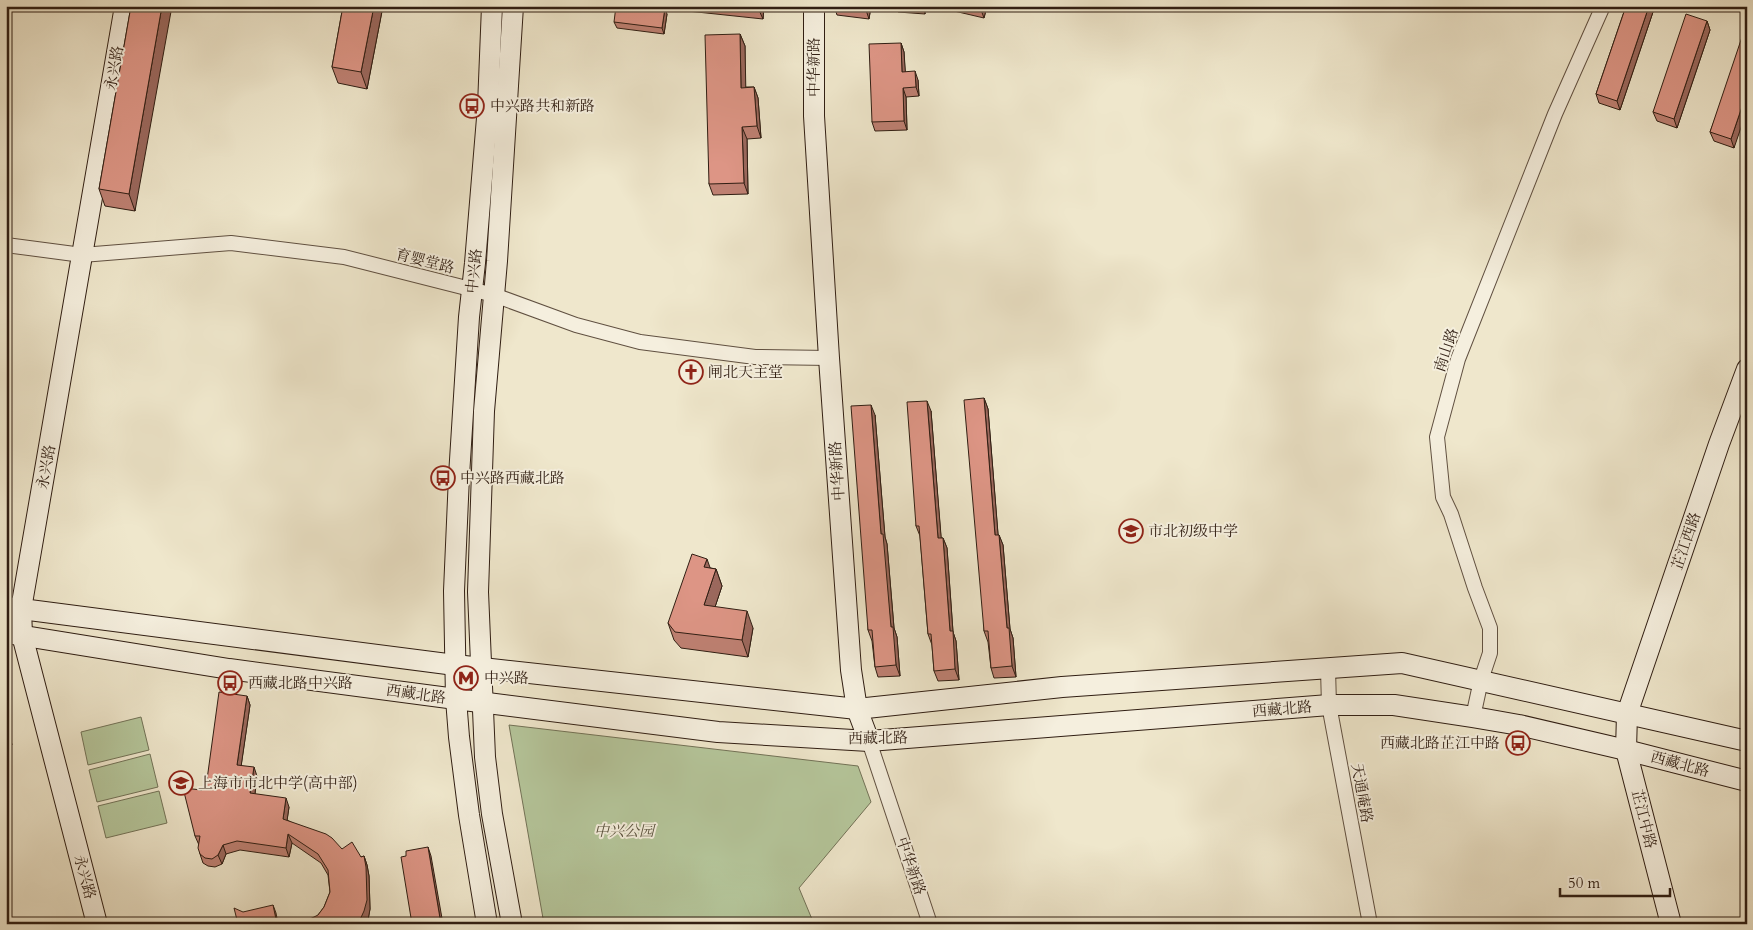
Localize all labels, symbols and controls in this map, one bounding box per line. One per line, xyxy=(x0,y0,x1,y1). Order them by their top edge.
street label: 中华新路 xyxy=(804,37,824,97)
street label: 永兴路 xyxy=(100,44,128,92)
bus stop icon: 中兴路共和新路 xyxy=(459,93,485,119)
place label: 中兴路共和新路 xyxy=(490,96,595,116)
street label: 育婴堂路 xyxy=(393,244,457,278)
street label: 中兴路 xyxy=(462,248,486,294)
street label: 南山路 xyxy=(1429,325,1463,375)
church icon: 闸北天主堂 xyxy=(678,359,704,385)
place label: 闸北天主堂 xyxy=(708,362,783,382)
street label: 中华新路 xyxy=(825,440,849,502)
street label: 永兴路 xyxy=(32,443,60,491)
bus stop icon: 中兴路西藏北路 xyxy=(430,465,456,491)
place label: 中兴路西藏北路 xyxy=(460,468,565,488)
street label: 芷江西路 xyxy=(1667,509,1705,573)
school or university icon: 市北初级中学 xyxy=(1118,518,1144,544)
place label: 市北初级中学 xyxy=(1148,521,1238,541)
metro station icon: 中兴路 xyxy=(453,665,479,691)
place label: 中兴路 xyxy=(484,668,529,688)
bus stop icon: 西藏北路中兴路 xyxy=(217,670,243,696)
place label: 西藏北路中兴路 xyxy=(248,673,353,693)
street label: 西藏北路 xyxy=(385,680,447,708)
street label: 西藏北路 xyxy=(1251,696,1313,722)
street label: 西藏北路 xyxy=(848,727,908,749)
bus stop icon: 西藏北路芷江中路 xyxy=(1505,730,1531,756)
place label: 西藏北路芷江中路 xyxy=(1380,733,1500,753)
street label: 西藏北路 xyxy=(1648,747,1712,781)
street label: 天通庵路 xyxy=(1347,762,1377,824)
school or university icon: 上海市市北中学(高中部) xyxy=(168,770,194,796)
place label: 上海市市北中学(高中部) xyxy=(198,773,358,793)
street label: 芷江中路 xyxy=(1627,787,1661,851)
park label: 中兴公园 xyxy=(594,821,656,841)
street label: 中华新路 xyxy=(892,834,930,898)
street label: 永兴路 xyxy=(70,853,100,901)
scale bar xyxy=(1560,865,1670,897)
text: 50 m xyxy=(1568,873,1600,893)

